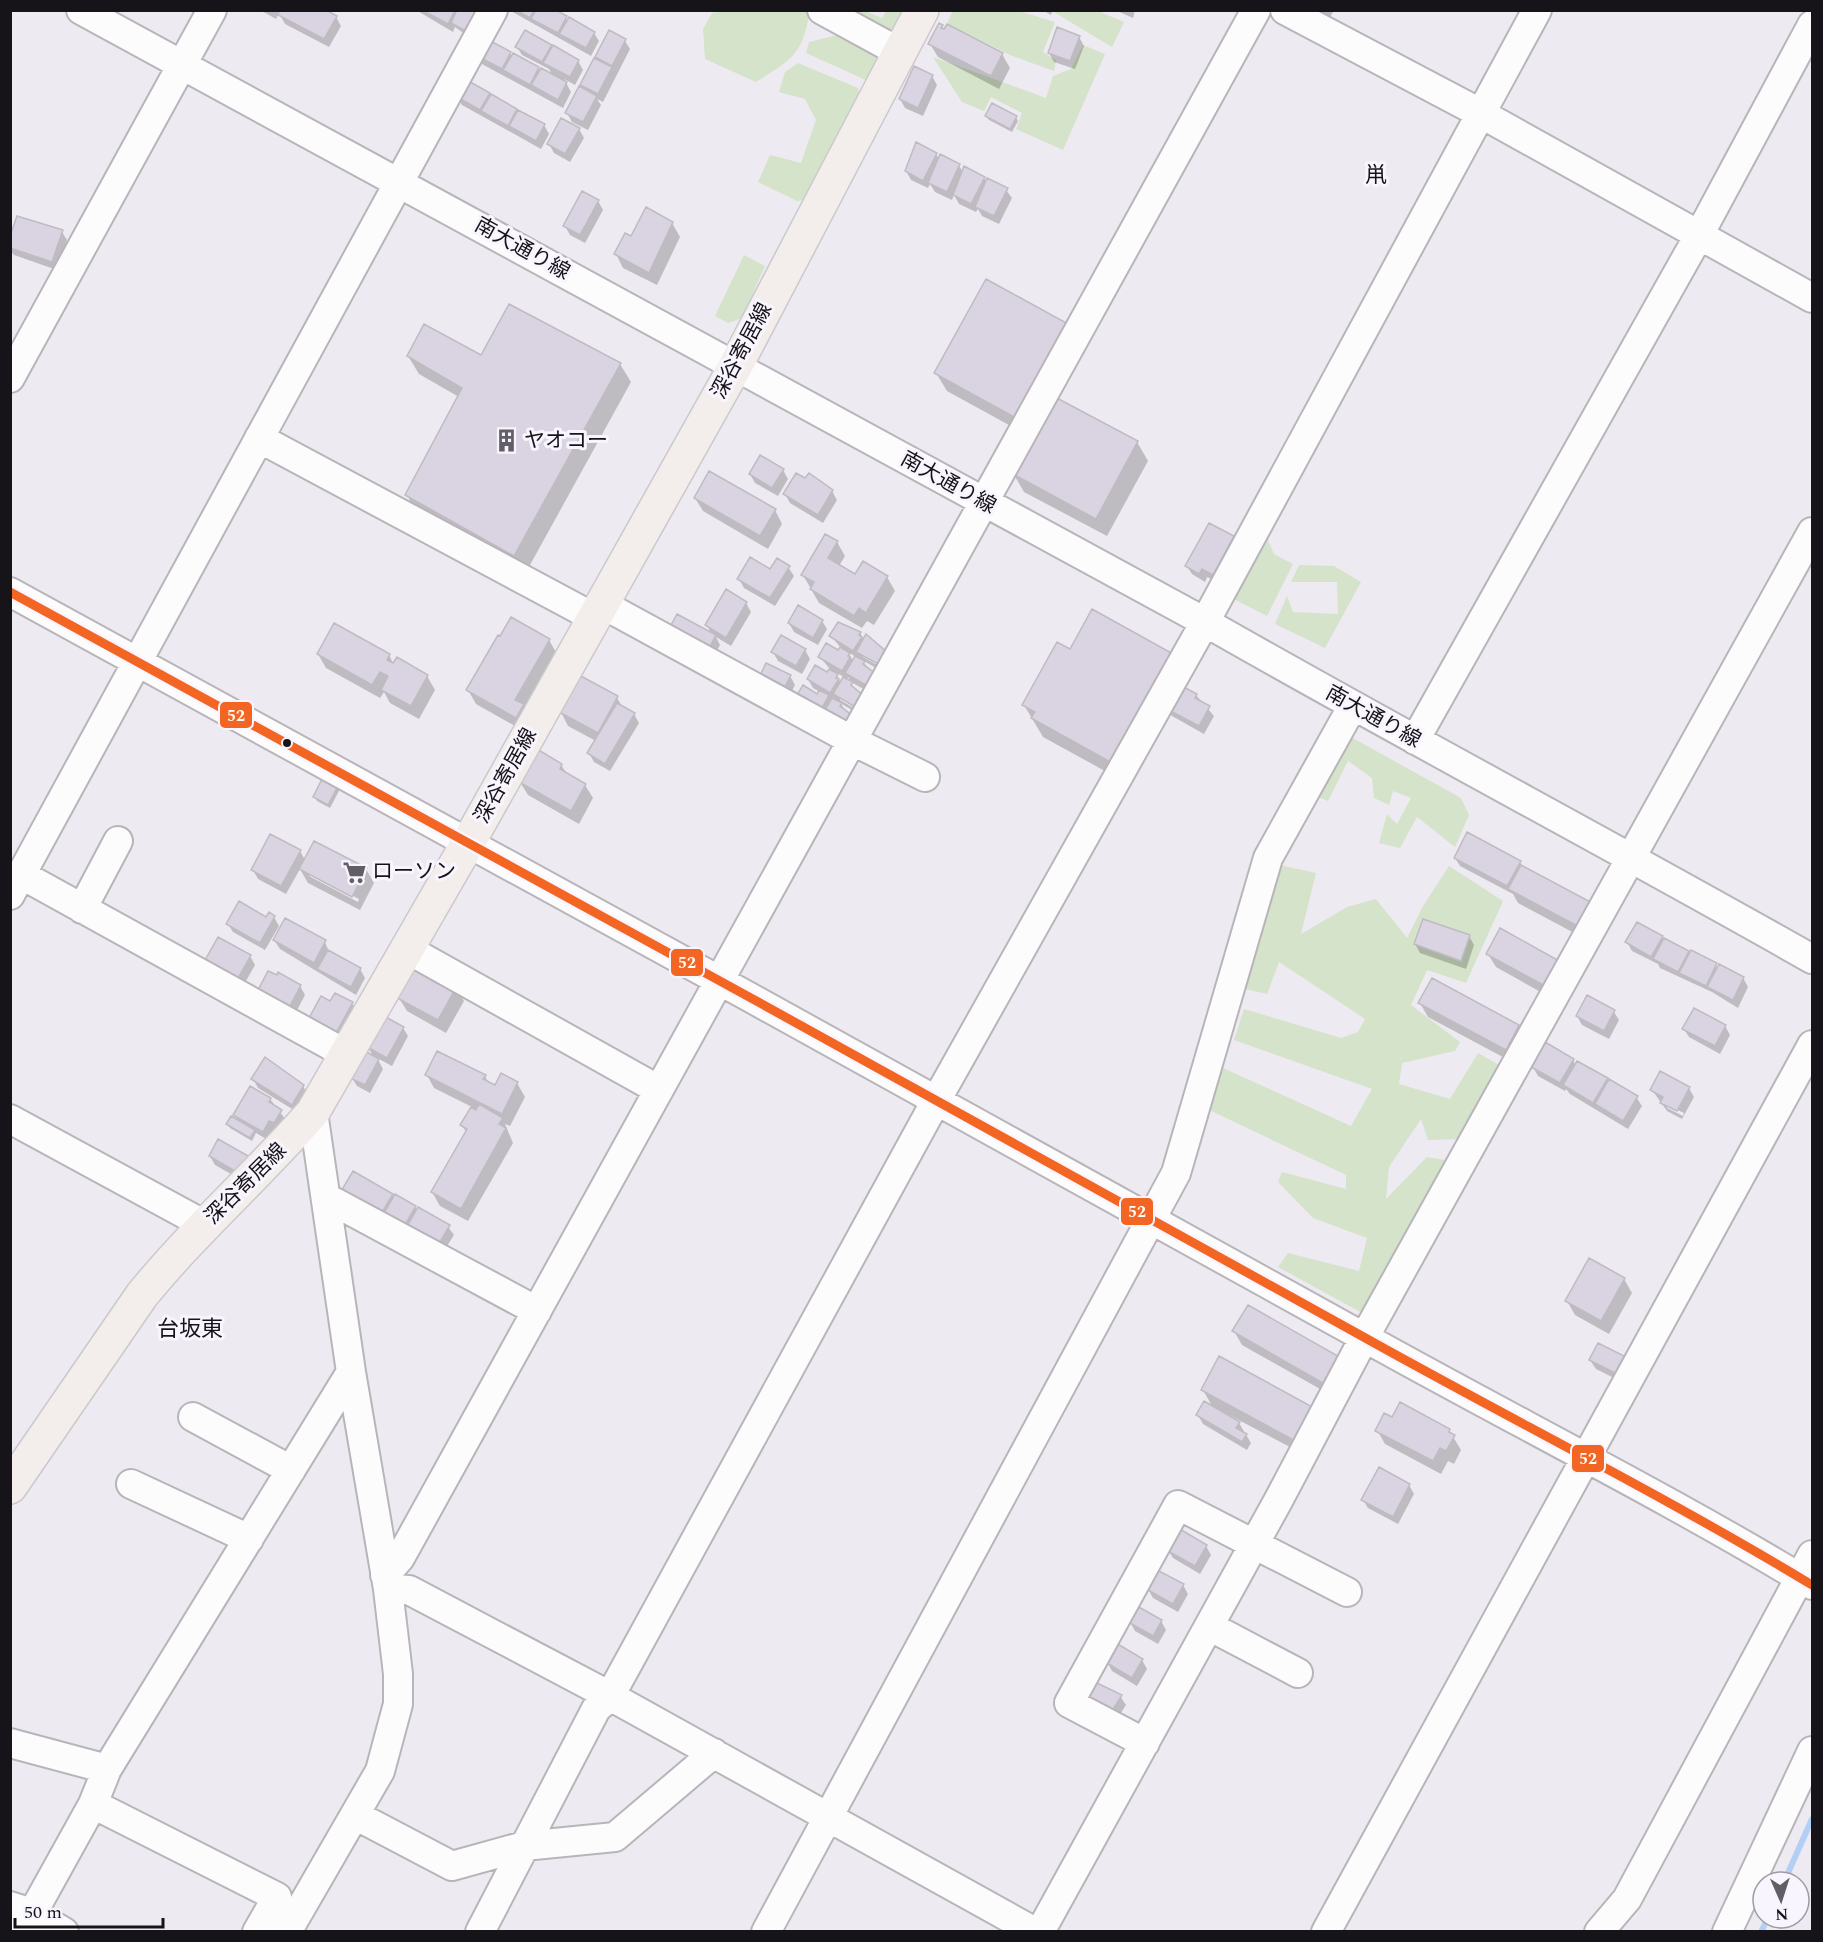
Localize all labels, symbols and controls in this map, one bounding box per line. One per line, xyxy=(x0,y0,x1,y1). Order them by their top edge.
district label: 鼡 xyxy=(1365,159,1387,192)
street label: 南大通り線 xyxy=(468,210,576,288)
street label: 深谷寄居線 xyxy=(703,297,781,405)
place label: ヤオコー xyxy=(524,425,608,457)
building icon: ヤオコー xyxy=(493,428,519,454)
street label: 南大通り線 xyxy=(894,444,1002,522)
street label: 南大通り線 xyxy=(1319,678,1427,756)
line badge: 52 xyxy=(219,701,253,729)
text: 52 xyxy=(227,704,245,728)
street label: 深谷寄居線 xyxy=(467,722,545,830)
unlabelled marker xyxy=(281,737,293,749)
place label: ローソン xyxy=(372,856,456,888)
supermarket icon: ローソン xyxy=(341,859,367,885)
line badge: 52 xyxy=(670,948,704,977)
text: 52 xyxy=(678,951,696,975)
street label: 深谷寄居線 xyxy=(198,1136,294,1232)
line badge: 52 xyxy=(1120,1197,1154,1226)
text: 52 xyxy=(1128,1200,1146,1224)
district label: 台坂東 xyxy=(157,1313,223,1346)
line badge: 52 xyxy=(1571,1444,1605,1473)
text: 52 xyxy=(1579,1447,1597,1471)
north arrow xyxy=(1751,1870,1811,1930)
scale bar xyxy=(15,1891,164,1929)
text: 50 m xyxy=(24,1899,62,1926)
text: N xyxy=(1775,1902,1789,1926)

